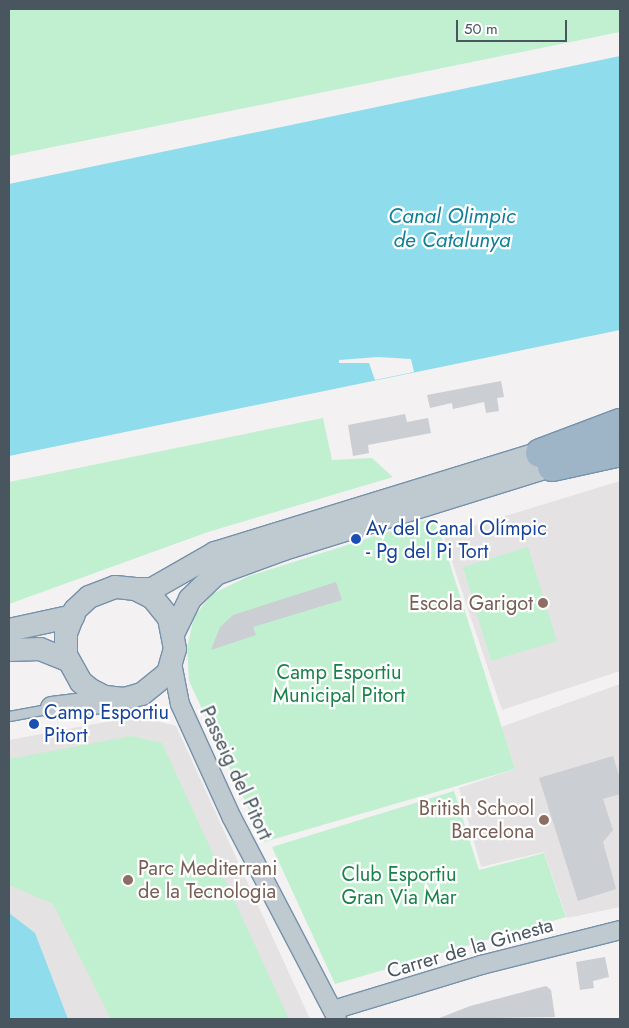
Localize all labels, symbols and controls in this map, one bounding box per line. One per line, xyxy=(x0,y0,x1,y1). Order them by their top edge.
scale bar xyxy=(459,10,570,42)
text: 50 m xyxy=(464,18,498,40)
water label: Canal Olimpic de Catalunya xyxy=(388,203,516,253)
place label: Av del Canal Olímpic - Pg del Pi Tort xyxy=(366,516,547,563)
marker: Av del Canal Olímpic - Pg del Pi Tort xyxy=(350,533,362,545)
place label: Escola Garigot xyxy=(409,591,533,615)
marker: Escola Garigot xyxy=(537,597,549,609)
park label: Camp Esportiu Municipal Pitort xyxy=(273,661,405,708)
place label: Camp Esportiu Pitort xyxy=(44,700,169,747)
street label: Passeig del Pitort xyxy=(195,702,277,844)
marker: Camp Esportiu Pitort xyxy=(28,718,40,730)
place label: British School Barcelona xyxy=(419,796,534,843)
marker: British School Barcelona xyxy=(538,814,550,826)
place label: Parc Mediterrani de la Tecnologia xyxy=(138,856,277,903)
park label: Club Esportiu Gran Via Mar xyxy=(341,863,457,910)
marker: Parc Mediterrani de la Tecnologia xyxy=(122,874,134,886)
street label: Carrer de la Ginesta xyxy=(384,913,556,983)

